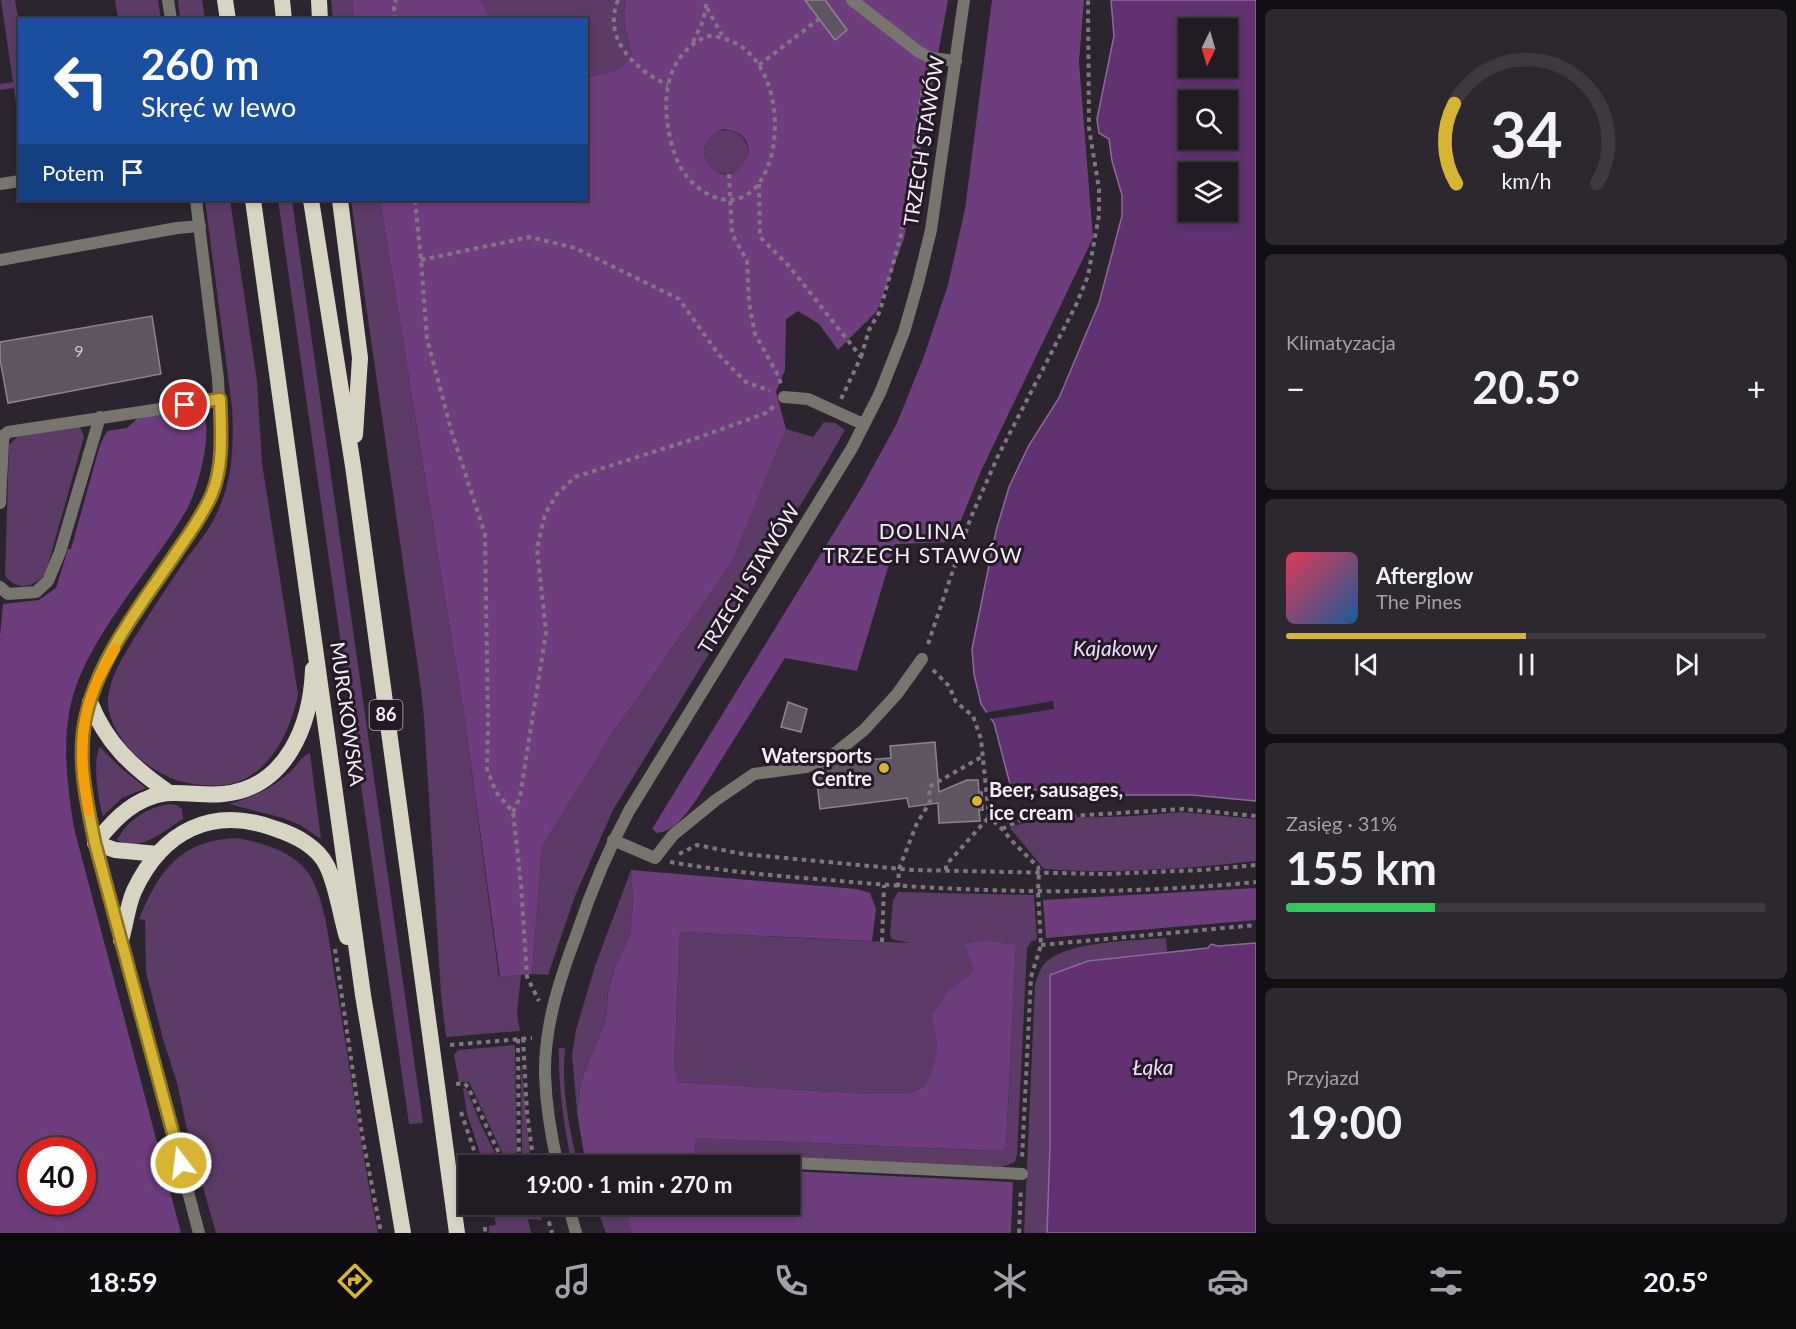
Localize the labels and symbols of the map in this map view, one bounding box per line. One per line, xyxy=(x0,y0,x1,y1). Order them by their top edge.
north arrow xyxy=(1178,18,1238,78)
street label: TRZECH STAWÓW xyxy=(898,54,948,228)
house number: 9 xyxy=(74,341,84,360)
pin xyxy=(159,379,210,430)
street label: TRZECH STAWÓW xyxy=(692,499,804,658)
district label: DOLINA TRZECH STAWÓW xyxy=(823,518,1023,567)
water label: Kajakowy xyxy=(1073,635,1158,660)
street label: MURCKOWSKA xyxy=(326,640,370,788)
road number: 86 xyxy=(370,700,402,730)
place label: Watersports Centre xyxy=(761,743,872,790)
marker: Watersports Centre xyxy=(877,761,891,775)
place label: Beer, sausages, ice cream xyxy=(989,777,1123,824)
marker: Beer, sausages, ice cream xyxy=(970,794,984,808)
water label: Łąka xyxy=(1133,1054,1173,1079)
position arrow xyxy=(149,1131,213,1195)
speed limit sign: 40 xyxy=(18,1137,96,1215)

